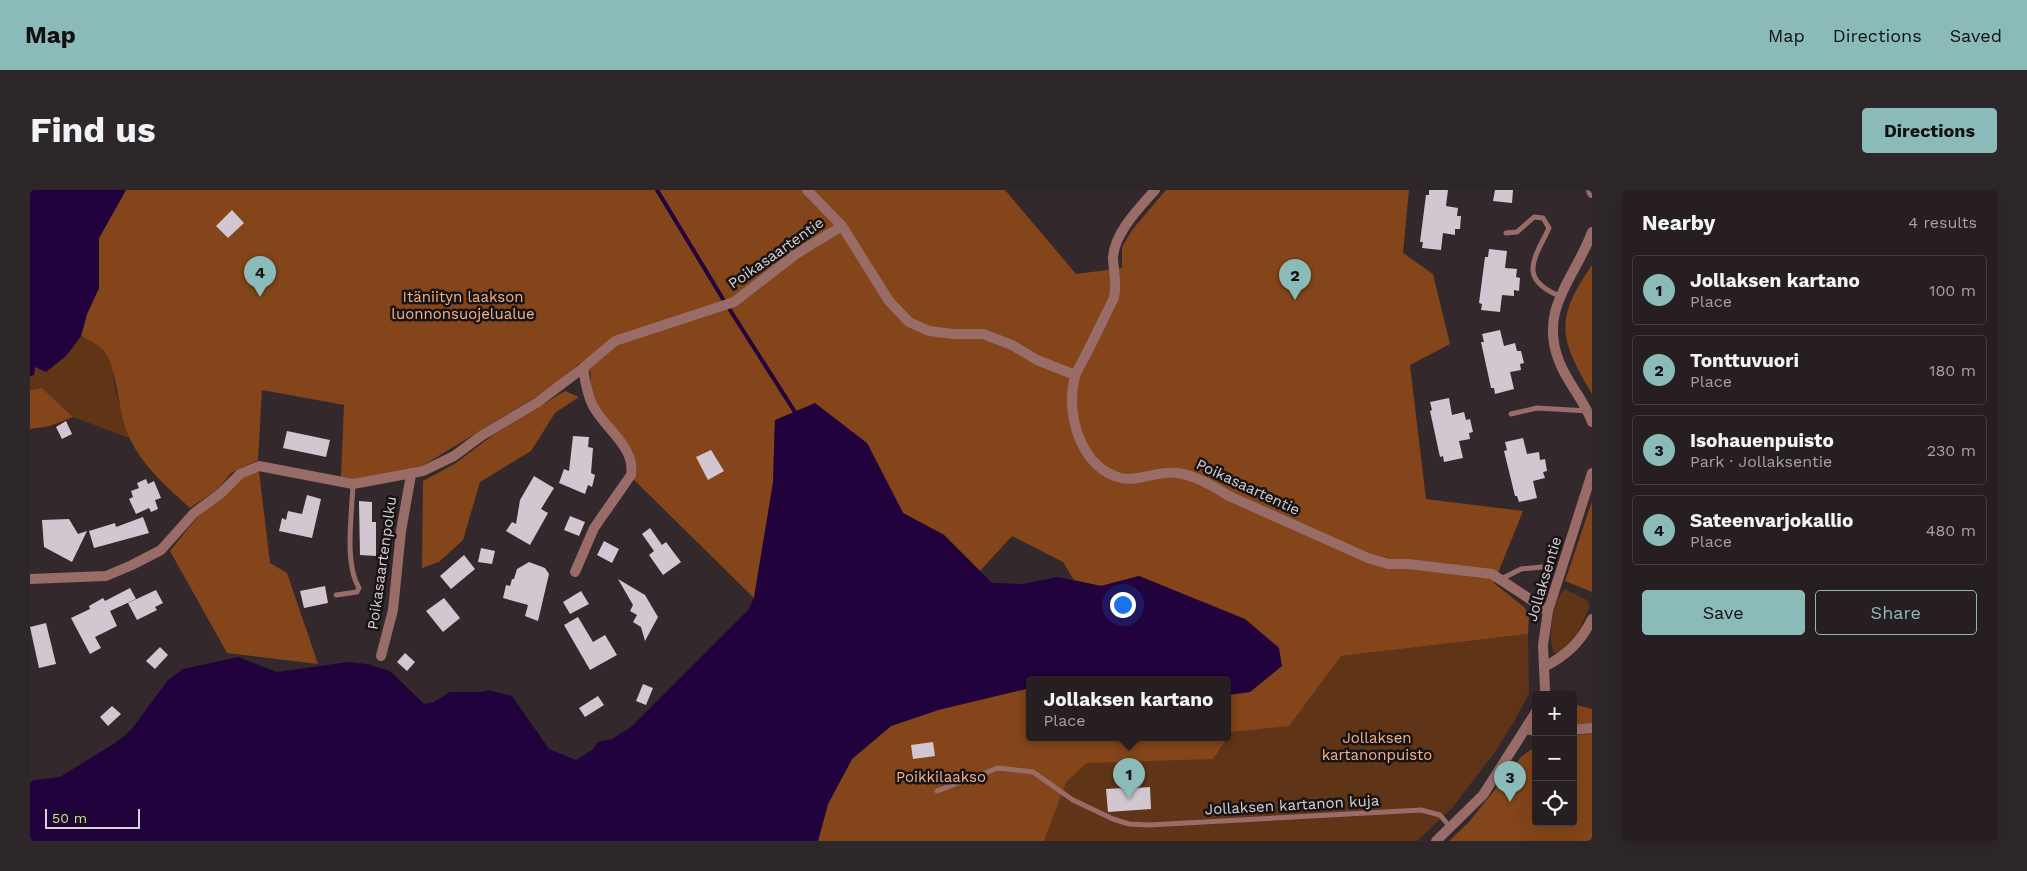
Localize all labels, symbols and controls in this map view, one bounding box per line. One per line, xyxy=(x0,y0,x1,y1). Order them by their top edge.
text: Map xyxy=(25,21,76,49)
text: Map xyxy=(1768,25,1805,46)
text: Directions xyxy=(1833,25,1922,46)
text: Saved xyxy=(1950,25,2002,46)
button: Directions xyxy=(1862,108,1997,153)
text: Find us xyxy=(30,109,156,151)
text: Nearby xyxy=(1642,210,1715,235)
street label: Poikasaartentie xyxy=(725,213,827,293)
text: 4 results xyxy=(1908,213,1977,232)
pin: 4 xyxy=(244,256,276,297)
pin: 2 xyxy=(1279,259,1311,300)
text: Jollaksen kartano xyxy=(1690,269,1860,292)
text: 1 xyxy=(1656,281,1662,300)
text: 100 m xyxy=(1929,281,1976,300)
park label: Itäniityn laakson luonnonsuojelualue xyxy=(391,288,535,323)
text: Place xyxy=(1690,292,1732,311)
text: Tonttuvuori xyxy=(1690,349,1799,372)
text: 2 xyxy=(1654,361,1664,380)
text: 180 m xyxy=(1929,361,1976,380)
text: Place xyxy=(1690,372,1732,391)
text: Isohauenpuisto xyxy=(1690,429,1834,452)
text: 3 xyxy=(1654,441,1664,460)
text: 230 m xyxy=(1927,441,1976,460)
text: Park · Jollaksentie xyxy=(1690,452,1832,471)
street label: Poikasaartentie xyxy=(1193,455,1303,519)
street label: Poikasaartenpolku xyxy=(364,495,400,631)
text: Sateenvarjokallio xyxy=(1690,509,1853,532)
text: 4 xyxy=(1654,521,1664,540)
text: 480 m xyxy=(1926,521,1976,540)
text: Place xyxy=(1690,532,1732,551)
street label: Jollaksentie xyxy=(1523,534,1565,624)
button: Save xyxy=(1642,590,1805,635)
button: Share xyxy=(1815,590,1977,635)
your location xyxy=(1110,592,1136,618)
popup xyxy=(1026,676,1231,741)
text: Jollaksen kartano xyxy=(1044,688,1213,711)
map controls xyxy=(1532,691,1577,826)
button: + xyxy=(1532,691,1577,736)
text: Place xyxy=(1044,711,1085,730)
park label: Jollaksen kartanonpuisto xyxy=(1322,729,1432,764)
button: − xyxy=(1532,736,1577,781)
pin: 1 xyxy=(1113,758,1145,799)
pin: 3 xyxy=(1494,761,1526,802)
park label: Poikkilaakso xyxy=(896,768,986,786)
button: locate xyxy=(1532,781,1577,826)
street label: Jollaksen kartanon kuja xyxy=(1204,791,1380,819)
scale bar xyxy=(45,806,140,829)
text: 50 m xyxy=(52,810,87,826)

